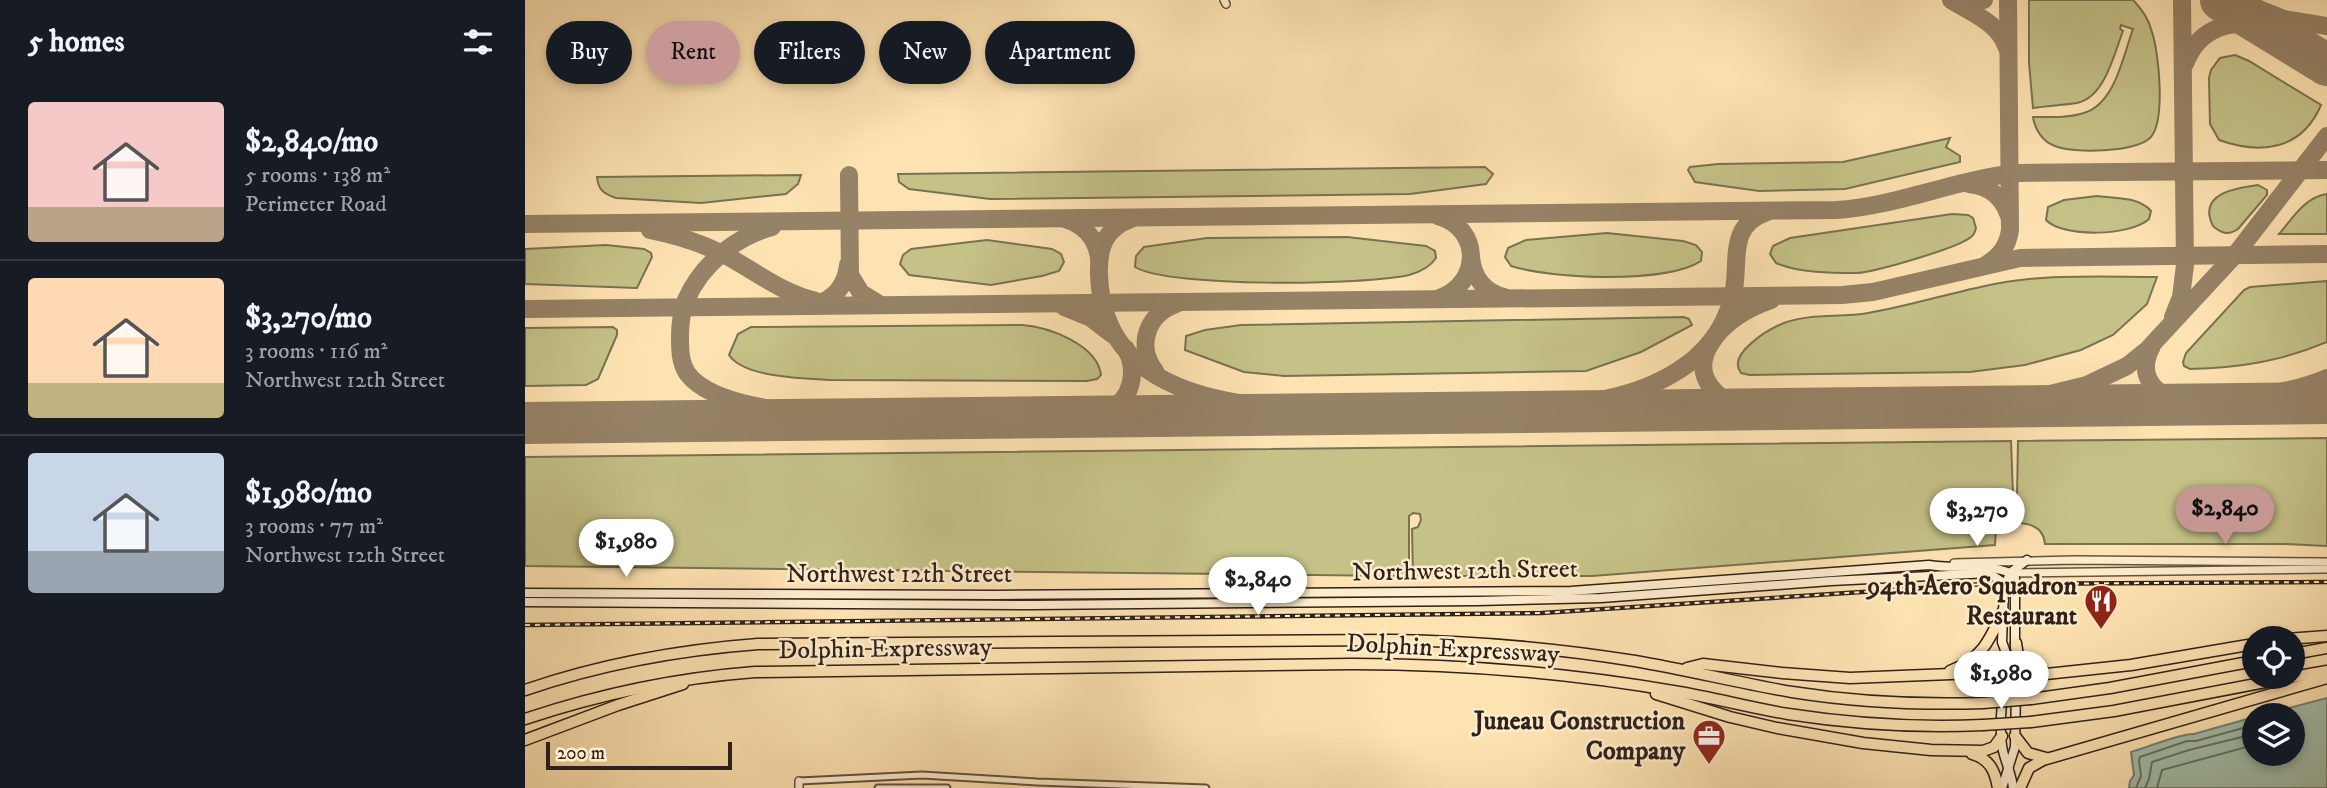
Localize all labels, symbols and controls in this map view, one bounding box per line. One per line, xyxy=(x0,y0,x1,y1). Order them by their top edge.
chip: Buy xyxy=(546,21,632,84)
chip: Rent xyxy=(646,21,740,84)
chip: Filters xyxy=(754,21,865,84)
chip: New xyxy=(879,21,971,84)
chip: Apartment xyxy=(985,21,1135,84)
icon: filters xyxy=(459,23,497,61)
text: 5 homes xyxy=(28,24,124,61)
text: $2,840/mo xyxy=(245,124,378,161)
icon: home xyxy=(84,130,168,214)
text: 5 rooms · 138 m² xyxy=(245,161,390,190)
text: Perimeter Road xyxy=(245,190,387,219)
text: $3,270/mo xyxy=(245,300,372,337)
icon: home xyxy=(84,306,168,390)
text: 3 rooms · 116 m² xyxy=(245,337,388,366)
text: Northwest 12th Street xyxy=(245,366,445,395)
text: $1,980/mo xyxy=(245,475,372,512)
icon: home xyxy=(84,481,168,565)
pin: $2,840 xyxy=(2168,486,2282,546)
pin: $3,270 xyxy=(1920,489,2034,548)
text: $2,840 xyxy=(2191,494,2259,523)
text: $3,270 xyxy=(1946,496,2008,525)
text: 3 rooms · 77 m² xyxy=(245,512,383,541)
pin: $1,980 xyxy=(569,520,683,579)
text: $1,980 xyxy=(595,527,657,556)
text: Northwest 12th Street xyxy=(245,541,445,570)
street label: Northwest 12th Street xyxy=(1352,553,1578,589)
street label: Northwest 12th Street xyxy=(786,558,1012,591)
pin: $2,840 xyxy=(1201,558,1315,617)
text: $2,840 xyxy=(1224,565,1292,594)
place label: 94th Aero Squadron Restaurant xyxy=(1865,570,2078,633)
restaurant icon: 94th Aero Squadron Restaurant xyxy=(2082,582,2120,631)
map controls xyxy=(2242,626,2305,766)
button: locate xyxy=(2242,626,2305,689)
street label: Dolphin Expressway xyxy=(1345,627,1561,671)
street label: Dolphin Expressway xyxy=(778,631,993,667)
pin: $1,980 xyxy=(1944,652,2058,711)
text: $1,980 xyxy=(1970,659,2032,688)
button: layers xyxy=(2242,703,2305,766)
place label: Juneau Construction Company xyxy=(1471,705,1686,768)
office icon: Juneau Construction Company xyxy=(1690,717,1728,766)
scale bar xyxy=(546,739,731,771)
text: 200 m xyxy=(557,742,605,765)

